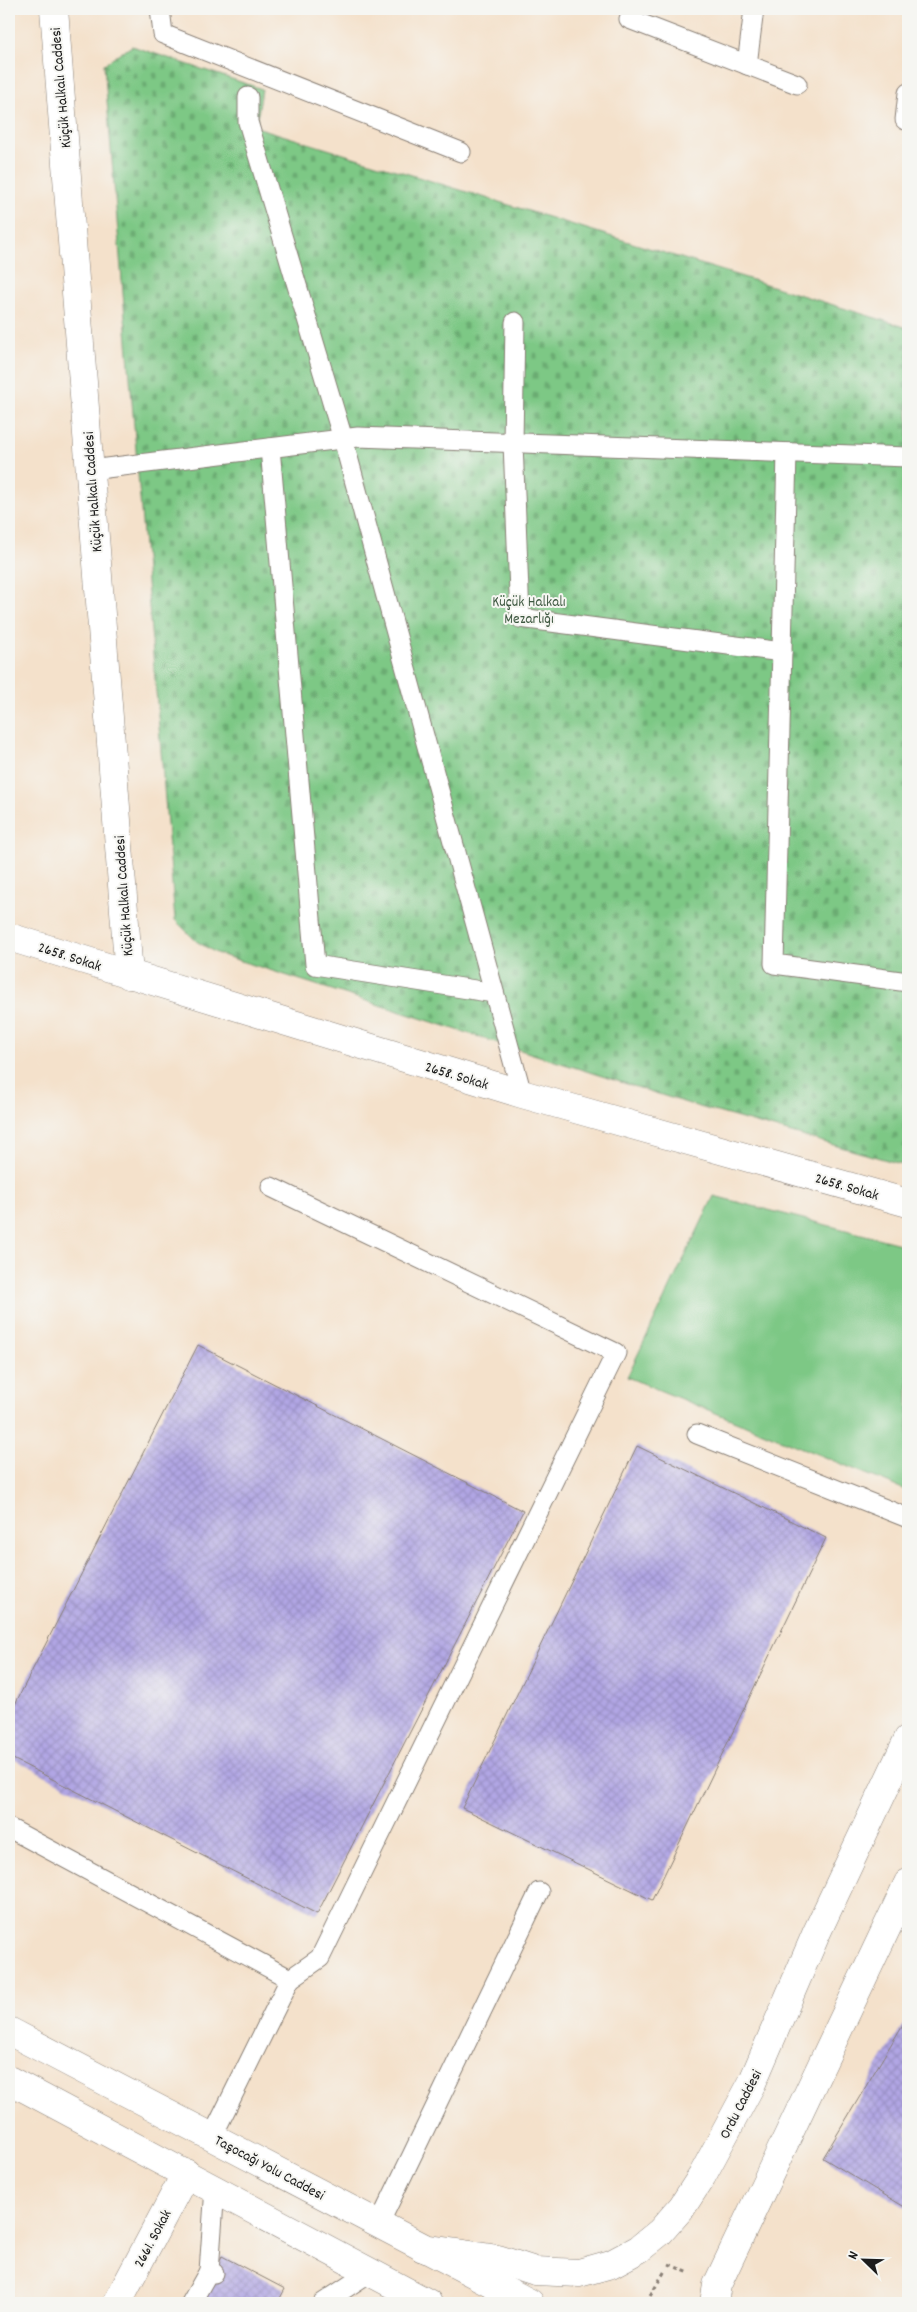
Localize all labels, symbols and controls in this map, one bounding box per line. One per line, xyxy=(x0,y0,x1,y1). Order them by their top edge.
street label: Küçük Halkalı Caddesi xyxy=(46,26,78,149)
street label: Küçük Halkalı Caddesi xyxy=(79,431,109,553)
park label: Küçük Halkalı Mezarlığı xyxy=(492,592,566,631)
street label: Küçük Halkalı Caddesi xyxy=(110,835,140,957)
street label: 2658. Sokak xyxy=(35,937,104,978)
street label: 2658. Sokak xyxy=(422,1057,491,1097)
street label: 2658. Sokak xyxy=(812,1168,881,1208)
street label: Ordu Caddesi xyxy=(715,2066,769,2143)
street label: Taşocağı Yolu Caddesi xyxy=(210,2130,328,2207)
street label: 2661. Sokak xyxy=(129,2206,178,2272)
north arrow xyxy=(840,2234,890,2284)
text: N xyxy=(843,2249,864,2263)

